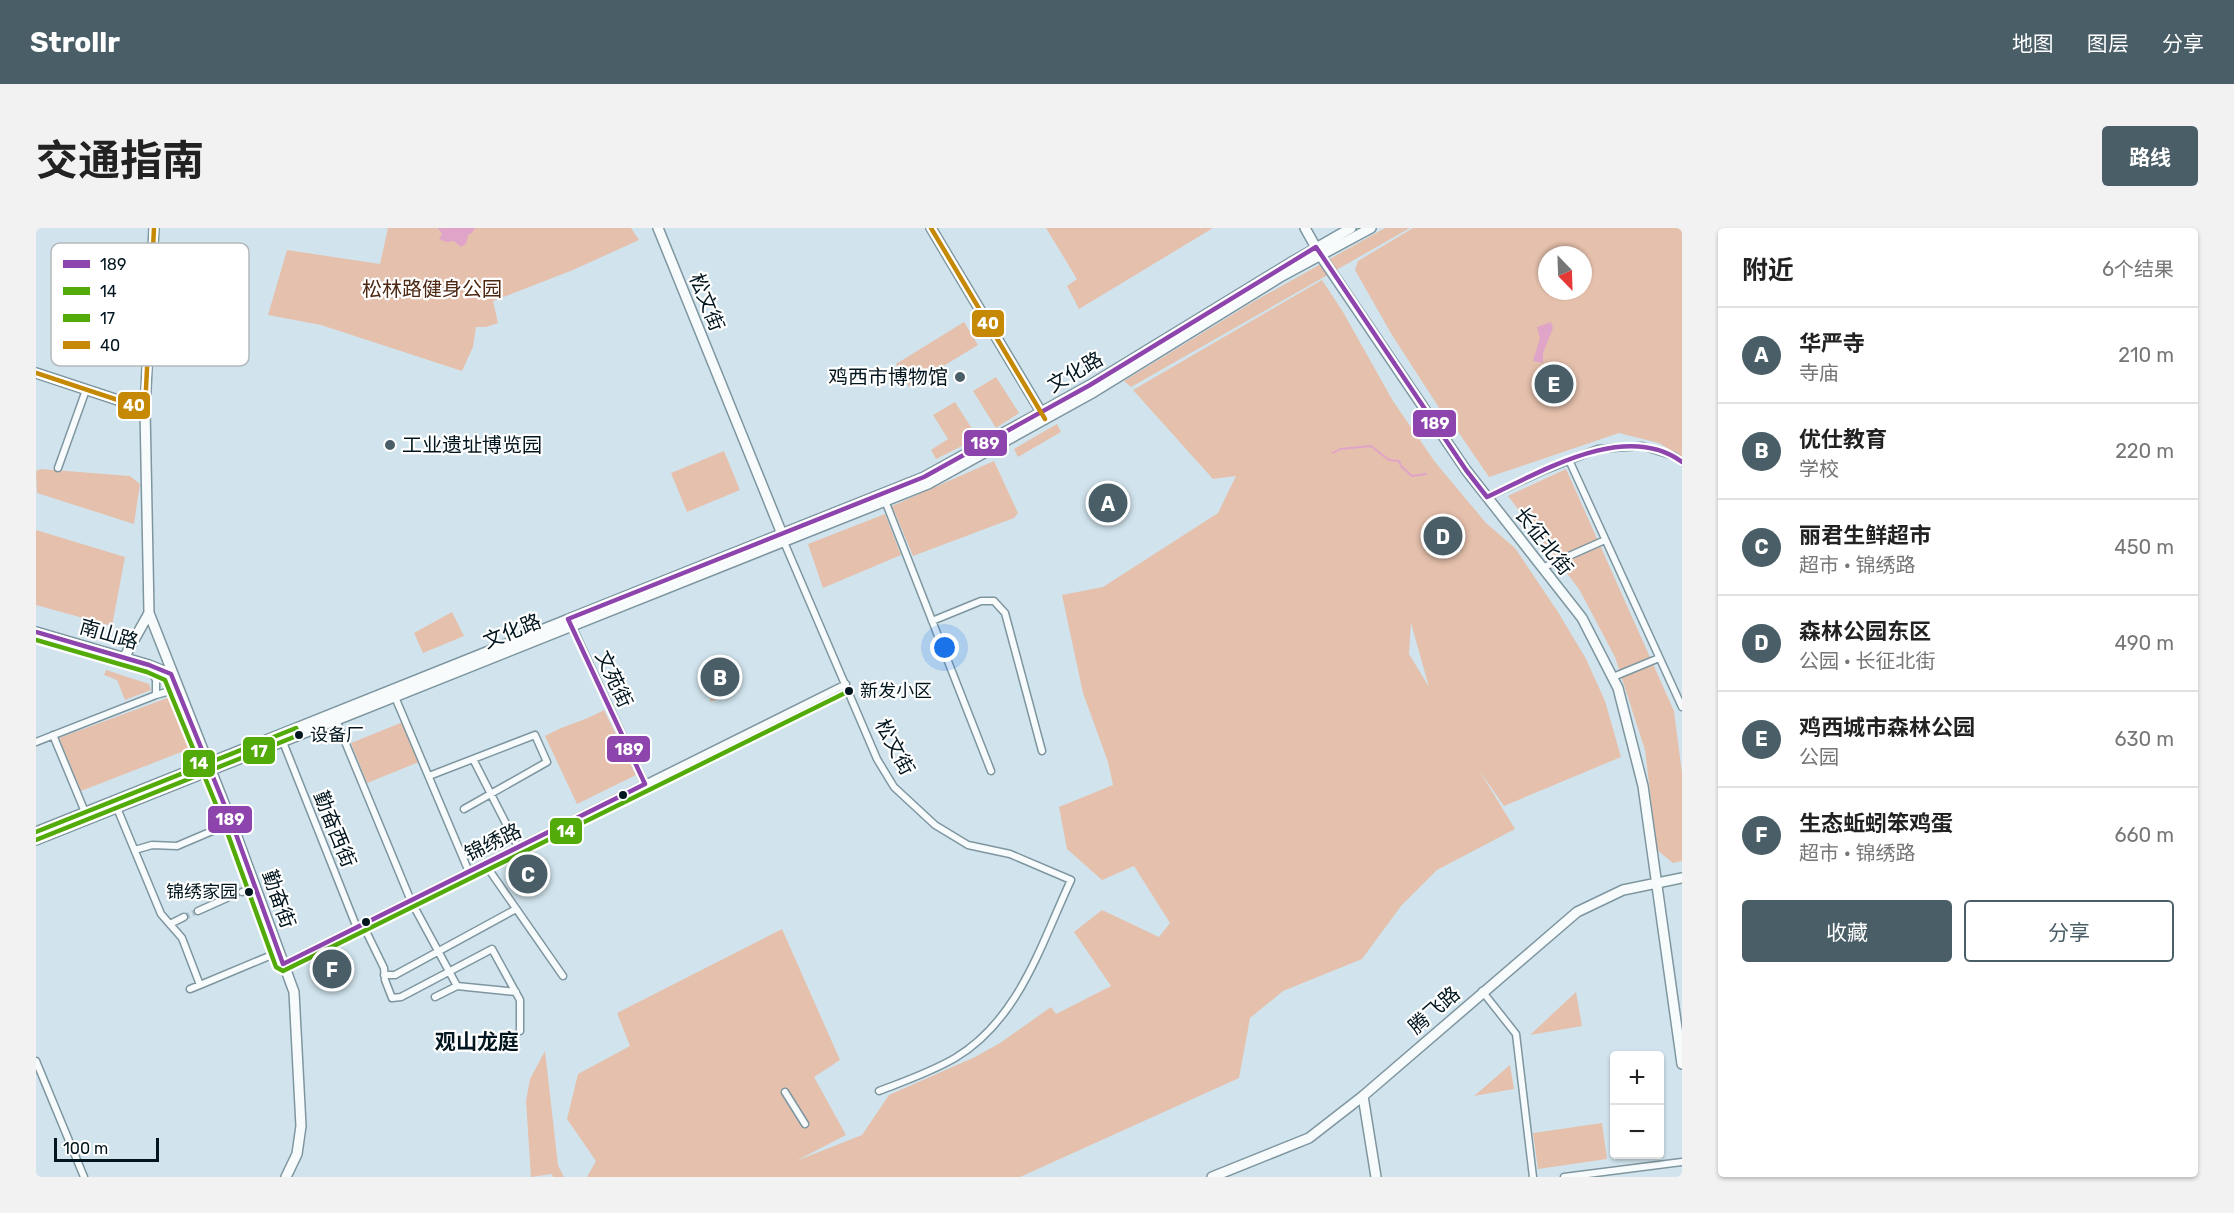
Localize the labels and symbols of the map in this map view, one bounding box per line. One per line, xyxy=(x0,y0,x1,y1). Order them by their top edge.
legend xyxy=(51,243,249,366)
north arrow xyxy=(1538,246,1592,300)
text: 189 xyxy=(100,255,127,274)
street label: 松文街 xyxy=(685,270,729,334)
park label: 松林路健身公园 xyxy=(362,277,502,301)
text: 14 xyxy=(100,282,117,301)
text: 17 xyxy=(100,309,115,328)
line badge: 40 xyxy=(971,309,1005,338)
text: 40 xyxy=(977,314,999,333)
text: 40 xyxy=(100,336,120,355)
street label: 文化路 xyxy=(1043,347,1107,397)
pin: E xyxy=(1534,362,1574,406)
place label: 鸡西市博物馆 xyxy=(828,365,948,389)
marker: 鸡西市博物馆 xyxy=(953,370,967,384)
line badge: 40 xyxy=(117,391,151,420)
text: 40 xyxy=(123,396,145,415)
line badge: 189 xyxy=(1412,409,1457,438)
text: 189 xyxy=(1420,414,1450,433)
line badge: 189 xyxy=(963,429,1008,457)
place label: 工业遗址博览园 xyxy=(402,433,542,457)
text: 189 xyxy=(970,434,1000,453)
marker: 工业遗址博览园 xyxy=(383,438,397,452)
pin: A xyxy=(1088,480,1128,526)
street label: 长征北街 xyxy=(1510,502,1578,580)
pin: D xyxy=(1424,514,1462,558)
street label: 文化路 xyxy=(480,609,544,653)
street label: 南山路 xyxy=(77,614,141,654)
your location xyxy=(930,633,959,662)
street label: 文苑街 xyxy=(590,647,638,711)
pin: B xyxy=(700,654,740,700)
place label: 新发小区 xyxy=(860,680,932,702)
marker: 新发小区 xyxy=(843,685,855,697)
street label: 松文街 xyxy=(870,715,920,779)
place label: 设备厂 xyxy=(310,724,364,746)
marker: 设备厂 xyxy=(293,729,305,741)
line badge: 189 xyxy=(606,735,651,763)
line badge: 17 xyxy=(242,736,276,765)
text: 189 xyxy=(614,740,644,759)
text: 17 xyxy=(250,742,268,761)
line badge: 14 xyxy=(182,749,216,778)
text: 14 xyxy=(190,754,209,773)
street label: 勤奋西街 xyxy=(309,787,361,871)
unlabelled marker xyxy=(617,789,629,801)
line badge: 189 xyxy=(207,805,253,834)
text: 189 xyxy=(215,810,245,829)
line badge: 14 xyxy=(549,817,583,845)
street label: 锦绣路 xyxy=(461,818,525,866)
text: 14 xyxy=(557,822,576,841)
pin: C xyxy=(508,852,548,896)
street label: 勤奋街 xyxy=(257,867,301,931)
place label: 锦绣家园 xyxy=(166,881,238,903)
marker: 锦绣家园 xyxy=(243,886,255,898)
unlabelled marker xyxy=(360,916,372,928)
pin: F xyxy=(312,946,352,992)
street label: 腾飞路 xyxy=(1403,981,1465,1039)
district label: 观山龙庭 xyxy=(435,1029,519,1054)
scale bar xyxy=(54,1135,159,1162)

